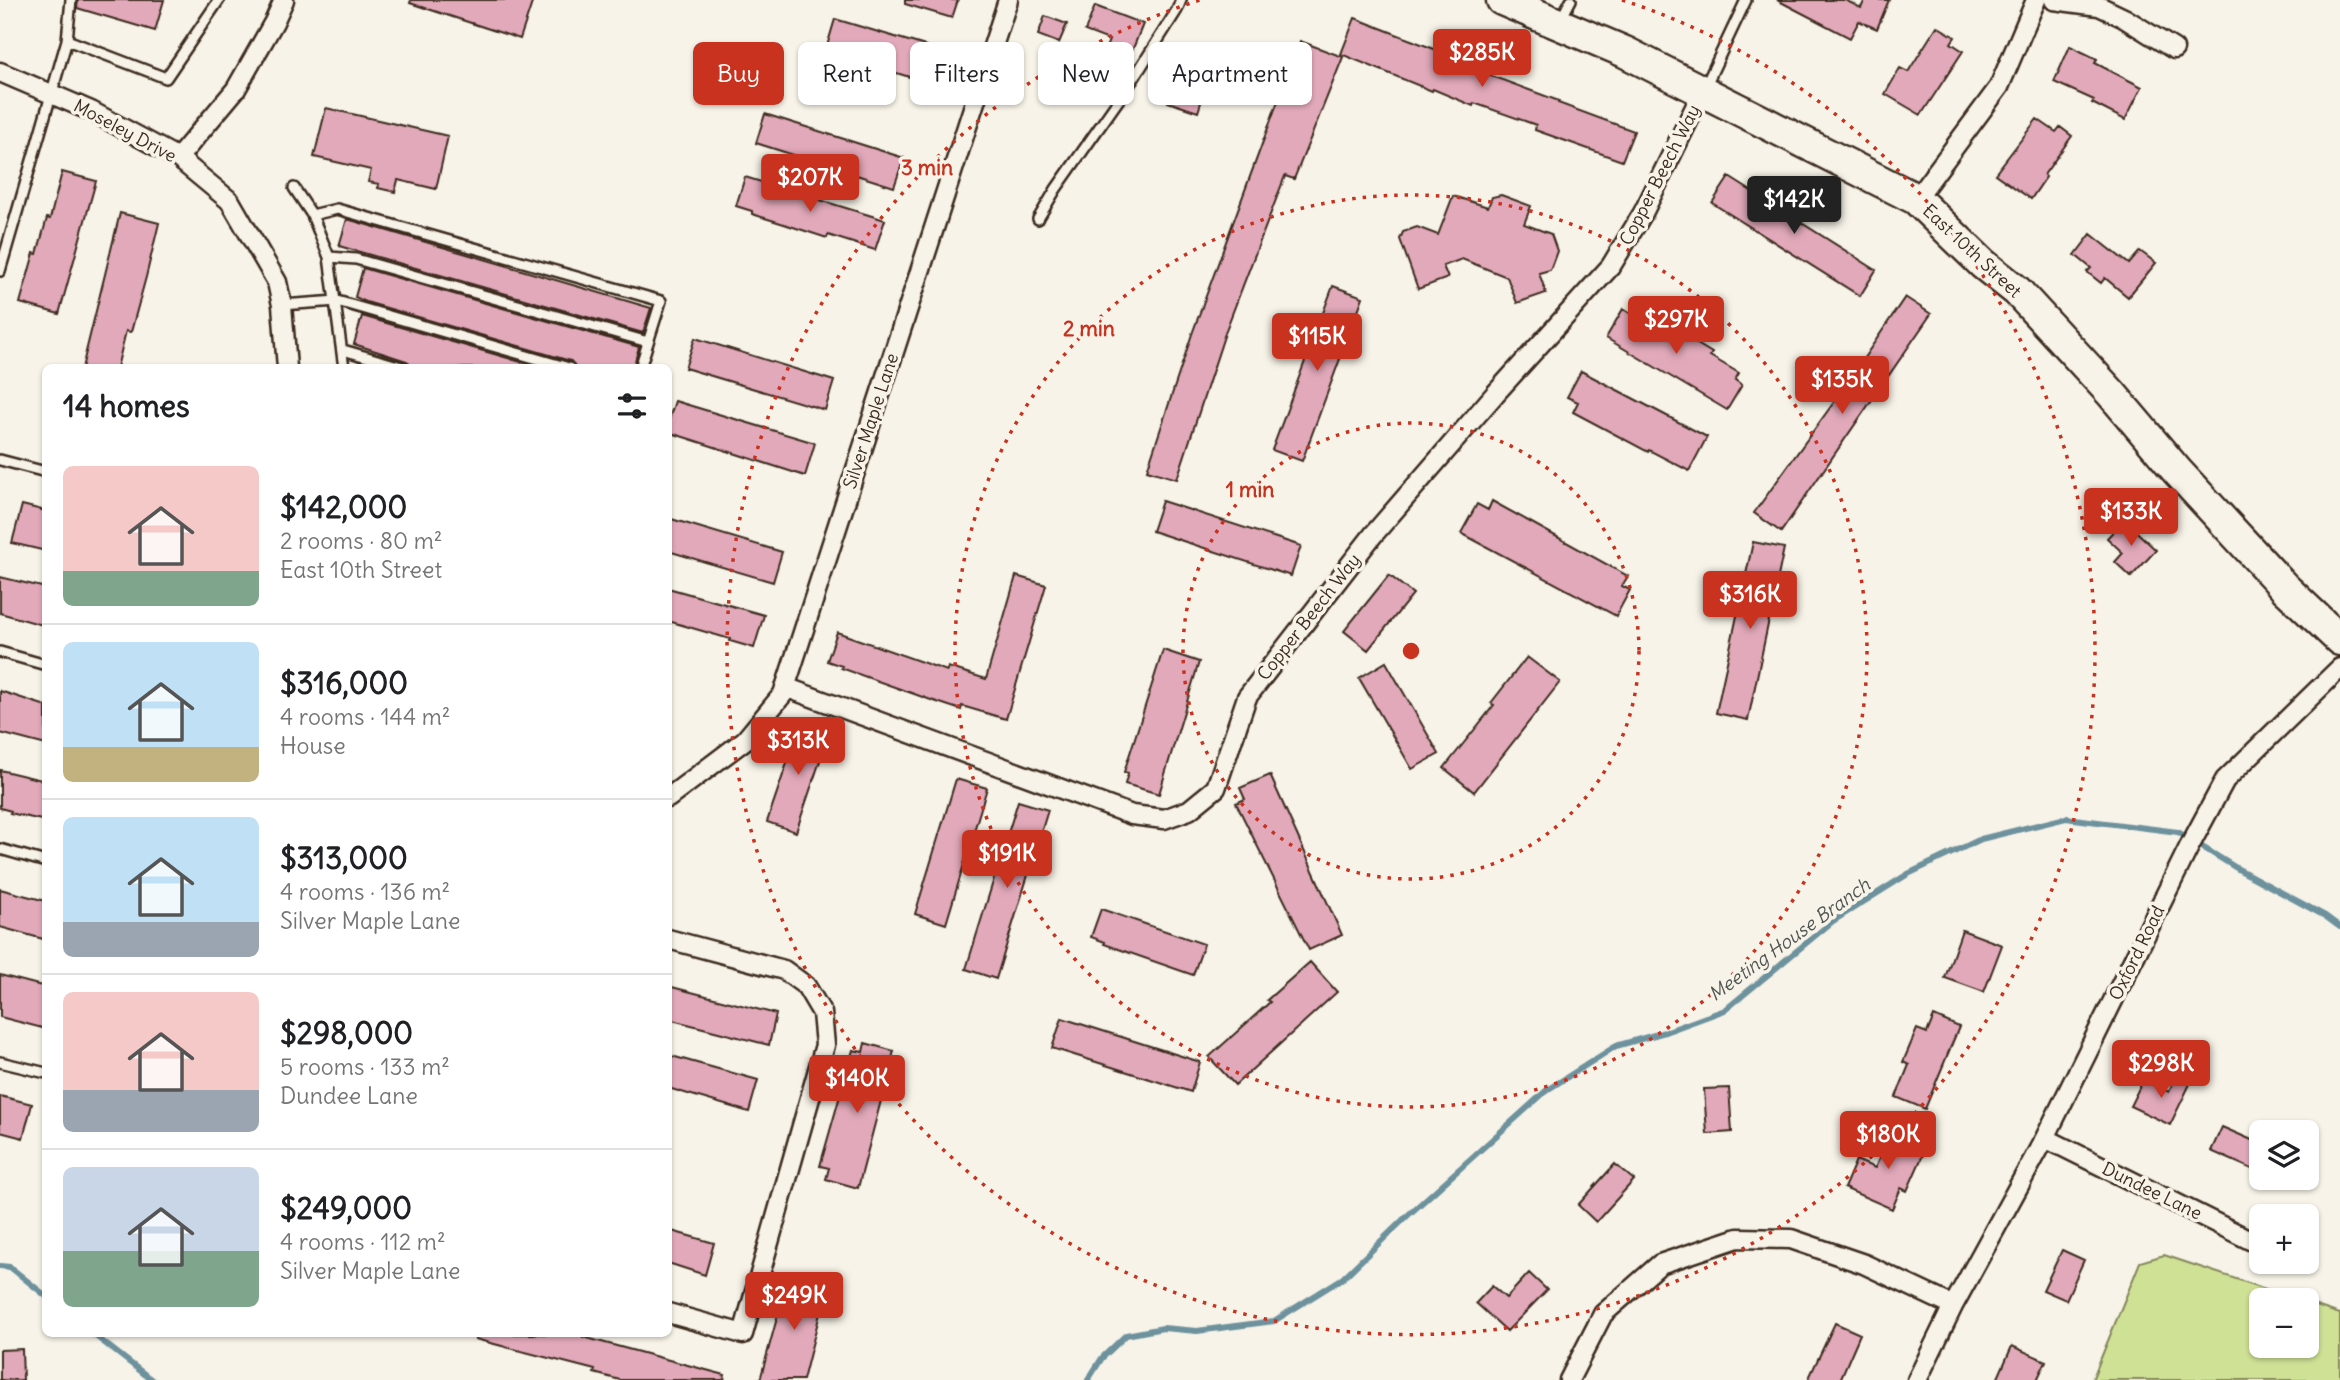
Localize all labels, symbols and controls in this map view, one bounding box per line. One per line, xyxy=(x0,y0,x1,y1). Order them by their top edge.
pin: $285K xyxy=(1433,29,1531,89)
text: $285K xyxy=(1449,37,1515,66)
chip: Buy xyxy=(693,42,784,105)
chip: Rent xyxy=(798,42,896,105)
chip: Filters xyxy=(910,42,1024,105)
chip: New xyxy=(1038,42,1134,105)
chip: Apartment xyxy=(1148,42,1312,105)
street label: Moseley Drive xyxy=(70,94,181,167)
street label: Copper Beech Way xyxy=(1614,101,1705,249)
pin: $207K xyxy=(761,154,859,214)
text: 3 min xyxy=(901,154,953,181)
text: $207K xyxy=(777,162,843,191)
pin: $142K xyxy=(1745,176,1843,236)
text: $142K xyxy=(1763,184,1825,213)
street label: East 10th Street xyxy=(1918,199,2027,302)
pin: $297K xyxy=(1627,296,1725,356)
text: $297K xyxy=(1644,304,1708,333)
pin: $115K xyxy=(1268,314,1366,373)
text: 2 min xyxy=(1063,315,1115,342)
text: $115K xyxy=(1288,321,1346,350)
street label: Silver Maple Lane xyxy=(838,350,903,492)
pin: $135K xyxy=(1793,356,1891,416)
text: $135K xyxy=(1811,364,1873,393)
text: 14 homes xyxy=(63,387,190,425)
icon: filters xyxy=(613,387,651,425)
text: 1 min xyxy=(1226,476,1274,503)
text: $142,000 xyxy=(280,488,407,526)
pin: $133K xyxy=(2082,489,2180,548)
icon: home xyxy=(119,494,203,578)
text: $133K xyxy=(2100,496,2162,525)
text: 2 rooms · 80 m² xyxy=(280,526,442,555)
street label: Copper Beech Way xyxy=(1252,549,1365,685)
text: East 10th Street xyxy=(280,555,442,584)
pin: $316K xyxy=(1701,572,1799,631)
text: $316K xyxy=(1719,579,1781,608)
centre of rings xyxy=(1399,639,1423,663)
text: $316,000 xyxy=(280,664,408,702)
icon: home xyxy=(119,670,203,754)
text: 4 rooms · 144 m² xyxy=(280,702,450,731)
pin: $313K xyxy=(749,718,847,777)
text: $313K xyxy=(767,725,829,754)
text: House xyxy=(280,731,346,760)
pin: $191K xyxy=(958,830,1056,890)
text: $191K xyxy=(978,838,1036,867)
text: $313,000 xyxy=(280,839,408,877)
icon: home xyxy=(119,845,203,929)
water label: Meeting House Branch xyxy=(1704,872,1875,1006)
text: 4 rooms · 136 m² xyxy=(280,877,450,906)
street label: Oxford Road xyxy=(2104,901,2170,1004)
text: Silver Maple Lane xyxy=(280,906,460,935)
text: $298,000 xyxy=(280,1014,413,1052)
icon: home xyxy=(119,1020,203,1104)
pin: $298K xyxy=(2112,1040,2210,1100)
text: $298K xyxy=(2128,1048,2194,1077)
text: 5 rooms · 133 m² xyxy=(280,1052,450,1081)
pin: $140K xyxy=(808,1056,906,1115)
text: $140K xyxy=(825,1063,889,1092)
text: Dundee Lane xyxy=(280,1081,418,1110)
pin: $180K xyxy=(1839,1112,1937,1171)
text: $180K xyxy=(1856,1119,1920,1148)
map controls xyxy=(2249,1120,2319,1358)
button: layers xyxy=(2249,1120,2319,1190)
street label: Dundee Lane xyxy=(2099,1157,2206,1225)
text: $249,000 xyxy=(280,1189,412,1227)
icon: home xyxy=(119,1195,203,1279)
button: + xyxy=(2249,1204,2319,1274)
text: 4 rooms · 112 m² xyxy=(280,1227,446,1256)
text: Silver Maple Lane xyxy=(280,1256,460,1285)
pin: $249K xyxy=(745,1272,843,1332)
text: $249K xyxy=(761,1280,827,1309)
button: − xyxy=(2249,1288,2319,1358)

